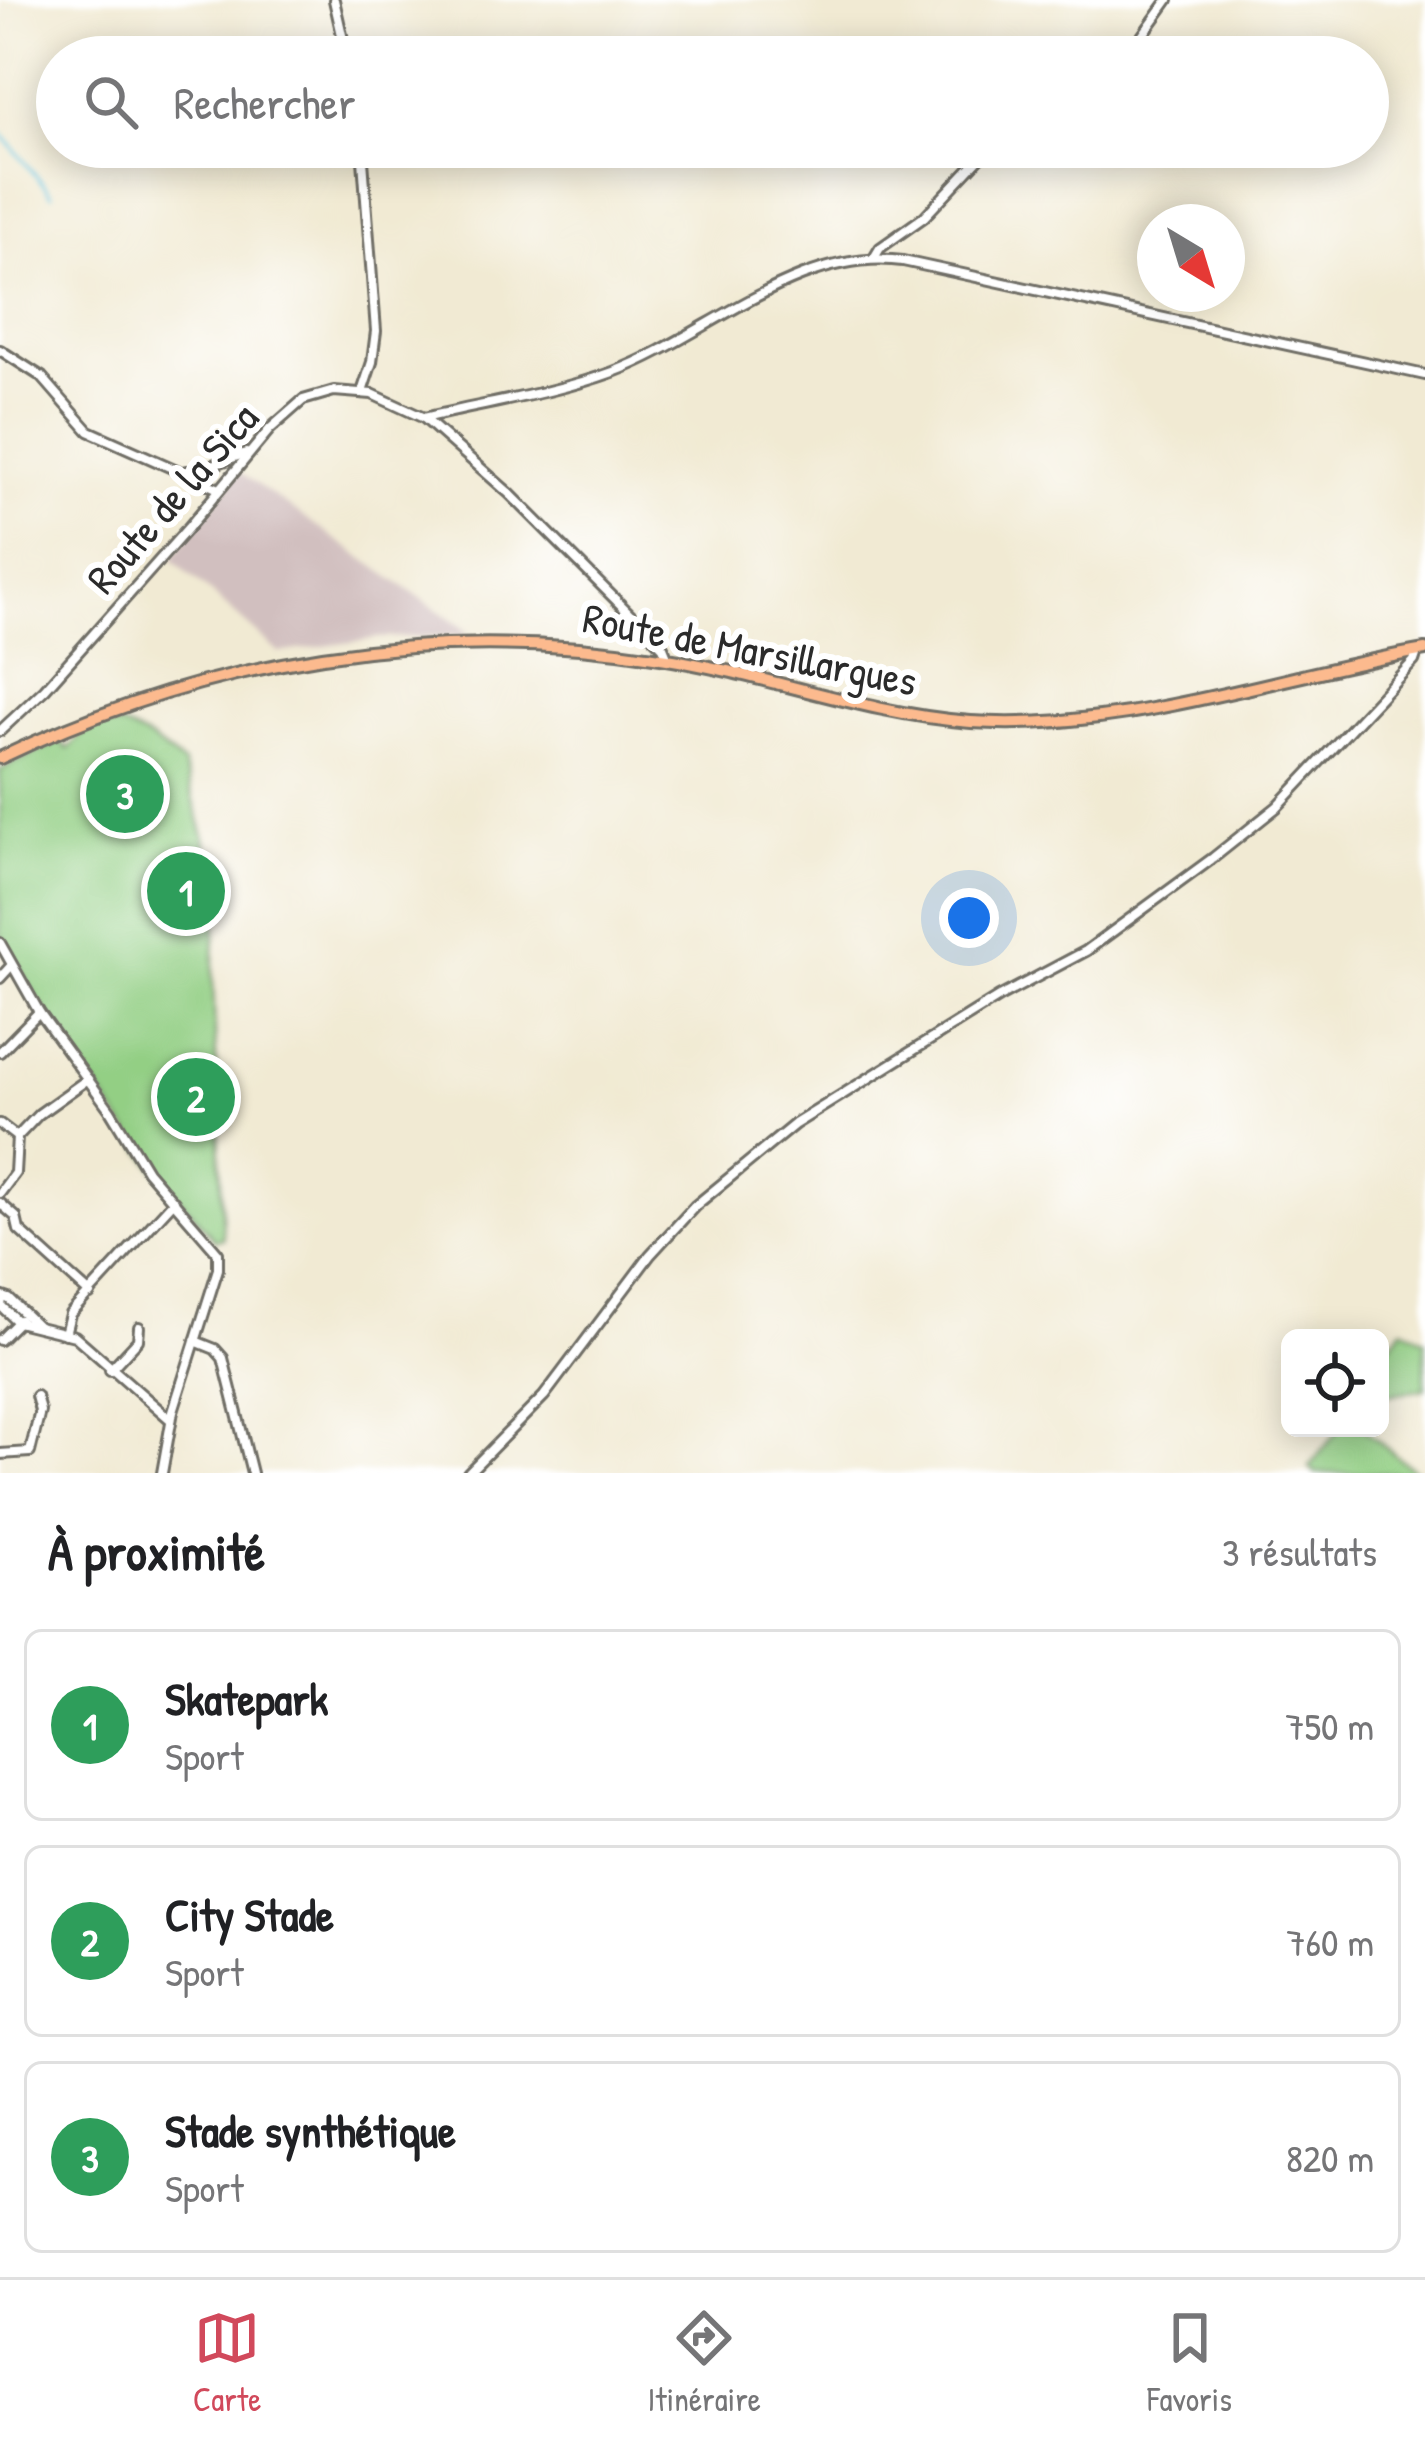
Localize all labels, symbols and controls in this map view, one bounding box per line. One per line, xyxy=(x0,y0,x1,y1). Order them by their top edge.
search box xyxy=(36,36,1389,168)
icon: search xyxy=(78,69,144,135)
text: Rechercher xyxy=(174,72,356,133)
north arrow xyxy=(1137,204,1245,312)
street label: Route de la Sica xyxy=(73,390,270,605)
street label: Route de Marsillargues xyxy=(578,588,922,709)
pin: 3 xyxy=(86,749,164,839)
pin: 1 xyxy=(147,846,225,936)
your location xyxy=(939,888,999,948)
pin: 2 xyxy=(157,1052,235,1142)
map controls xyxy=(1281,1329,1389,1437)
button: locate xyxy=(1281,1329,1389,1437)
text: À proximité xyxy=(48,1517,265,1586)
text: 3 résultats xyxy=(1222,1525,1377,1578)
text: Skatepark xyxy=(165,1668,328,1729)
text: 1 xyxy=(83,1699,97,1752)
text: 750 m xyxy=(1285,1699,1374,1752)
text: Sport xyxy=(165,1729,244,1782)
text: City Stade xyxy=(165,1884,334,1945)
text: 2 xyxy=(81,1915,99,1968)
text: 760 m xyxy=(1286,1915,1374,1968)
text: Sport xyxy=(165,1945,244,1998)
text: Stade synthétique xyxy=(165,2100,456,2161)
text: 3 xyxy=(81,2131,99,2184)
text: 820 m xyxy=(1286,2131,1374,2184)
text: Sport xyxy=(165,2161,244,2214)
tab: Carte xyxy=(193,2305,261,2421)
tab: Itinéraire xyxy=(648,2305,761,2421)
tab: Favoris xyxy=(1147,2305,1232,2421)

